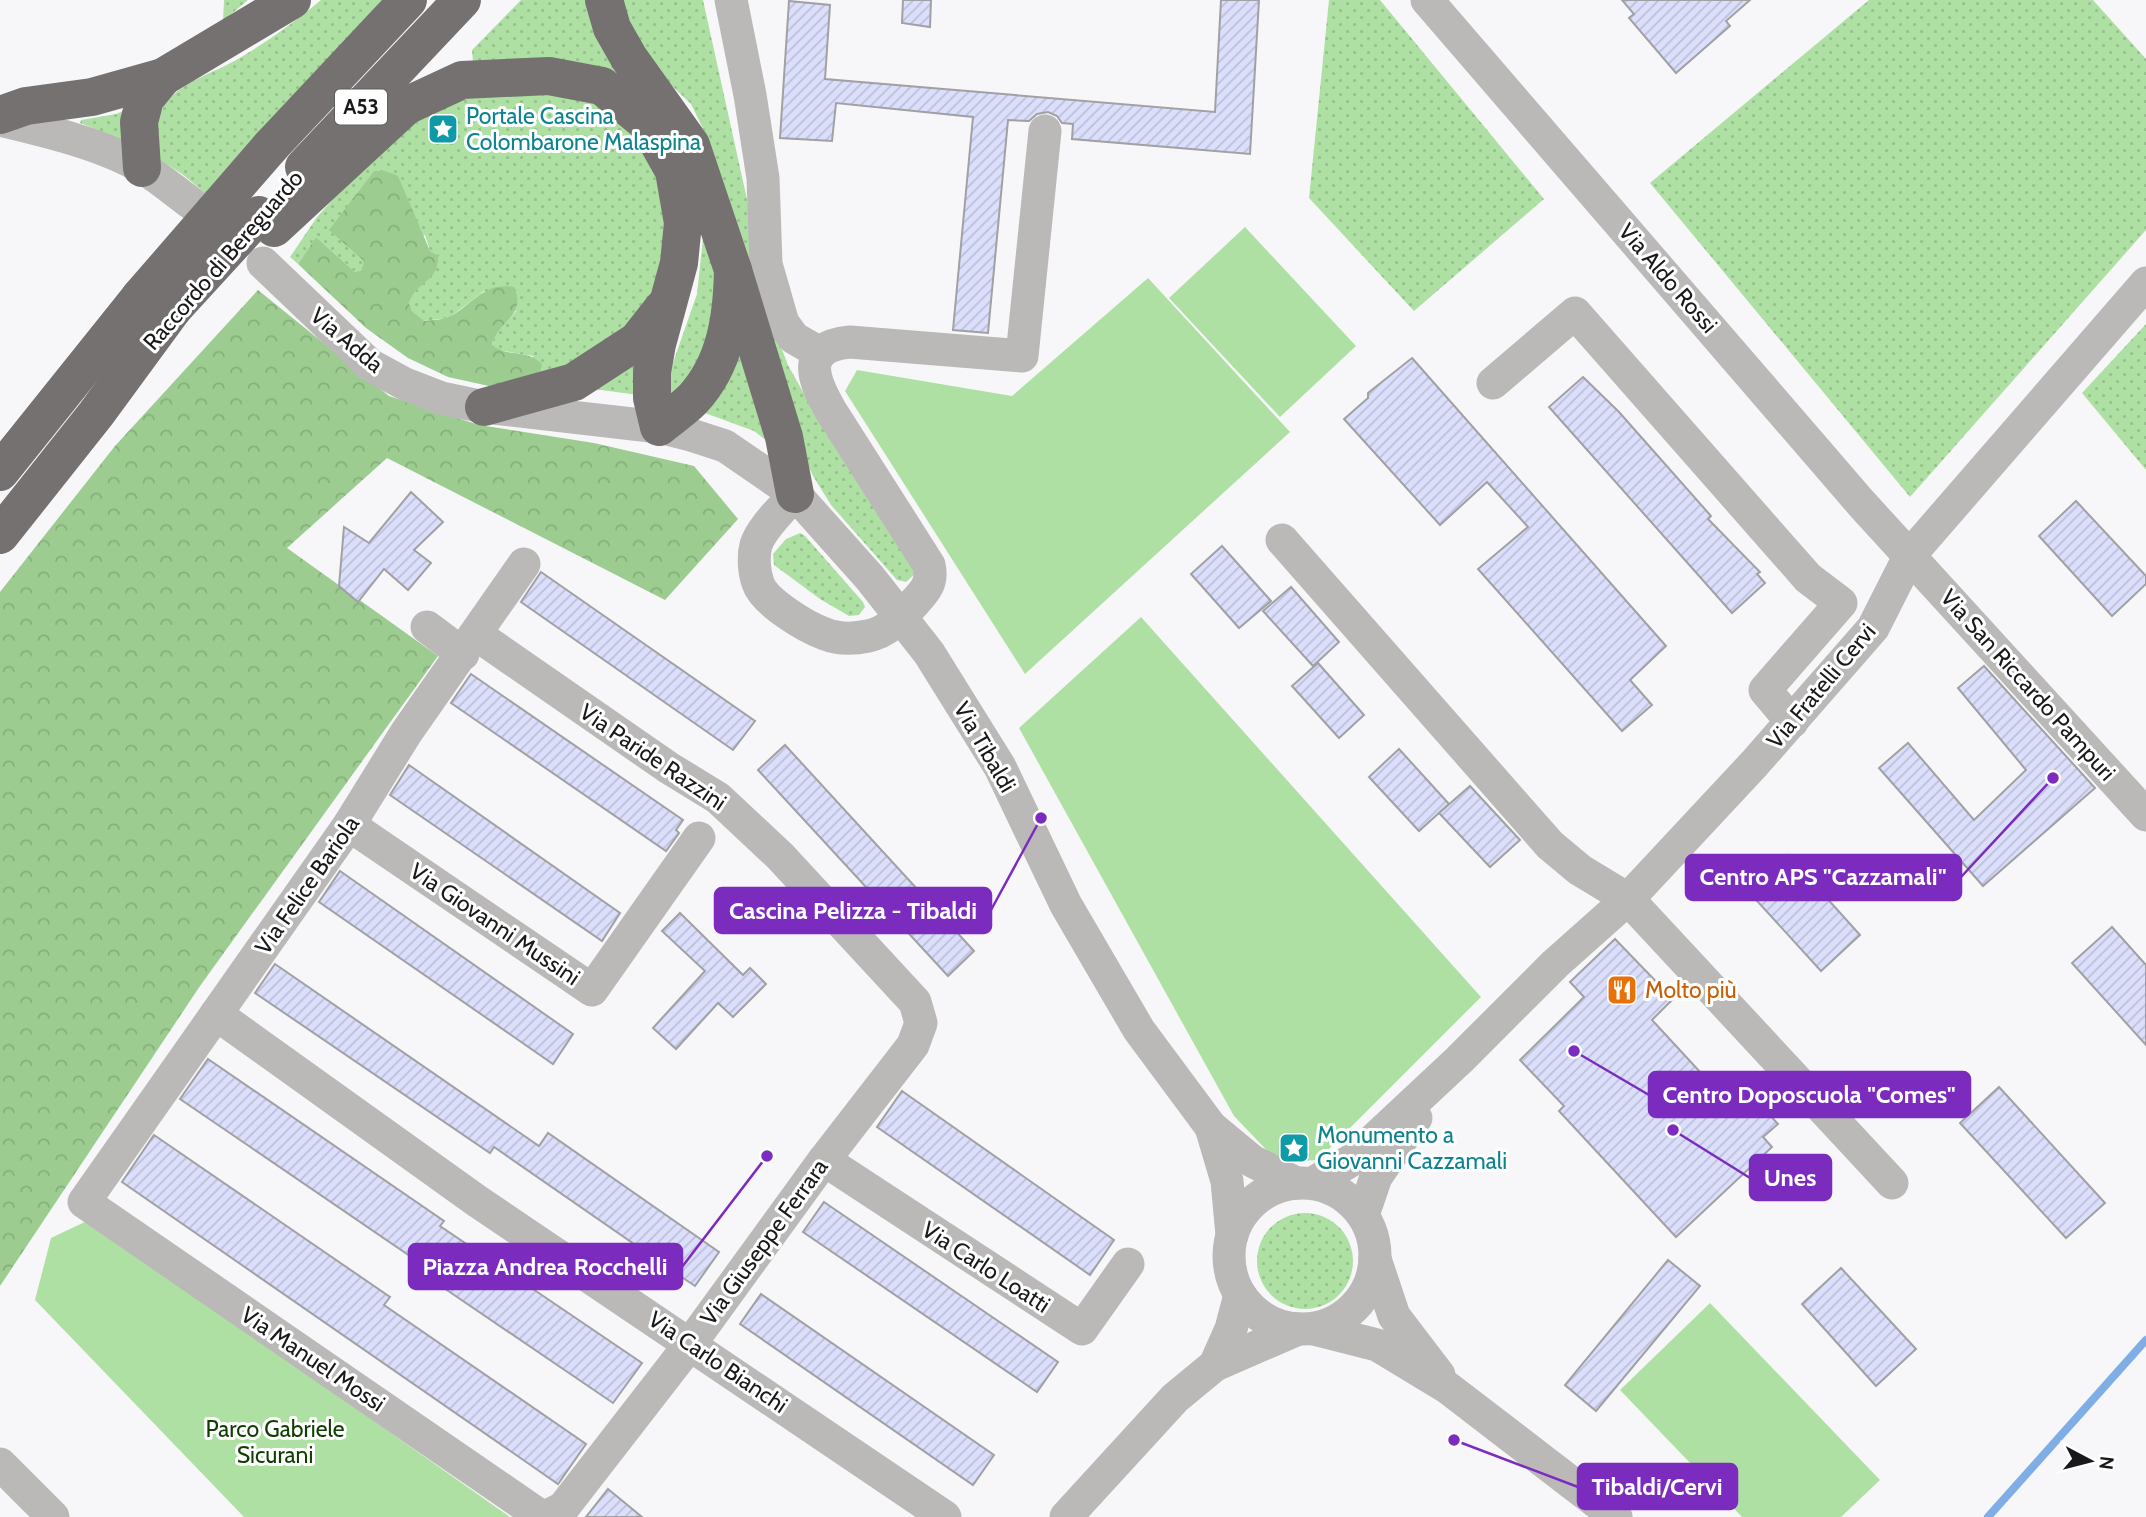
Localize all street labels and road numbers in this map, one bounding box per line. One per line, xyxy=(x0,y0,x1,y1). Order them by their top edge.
road number: A53 xyxy=(335,90,387,124)
street label: Raccordo di Bereguardo xyxy=(137,164,309,356)
street label: Via Aldo Rossi xyxy=(1613,217,1723,339)
street label: Via Adda xyxy=(305,301,389,379)
street label: Via San Riccardo Pampuri xyxy=(1935,584,2121,786)
street label: Via Fratelli Cervi xyxy=(1761,618,1881,754)
street label: Via Tibaldi xyxy=(948,697,1022,797)
street label: Via Paride Razzini xyxy=(574,698,732,816)
street label: Via Felice Bariola xyxy=(249,810,365,960)
street label: Via Giovanni Mussini xyxy=(405,857,585,991)
street label: Via Giuseppe Ferrara xyxy=(694,1153,834,1331)
street label: Via Carlo Loatti xyxy=(917,1215,1055,1319)
street label: Via Manuel Mossi xyxy=(236,1300,390,1418)
street label: Via Carlo Bianchi xyxy=(643,1305,793,1419)

